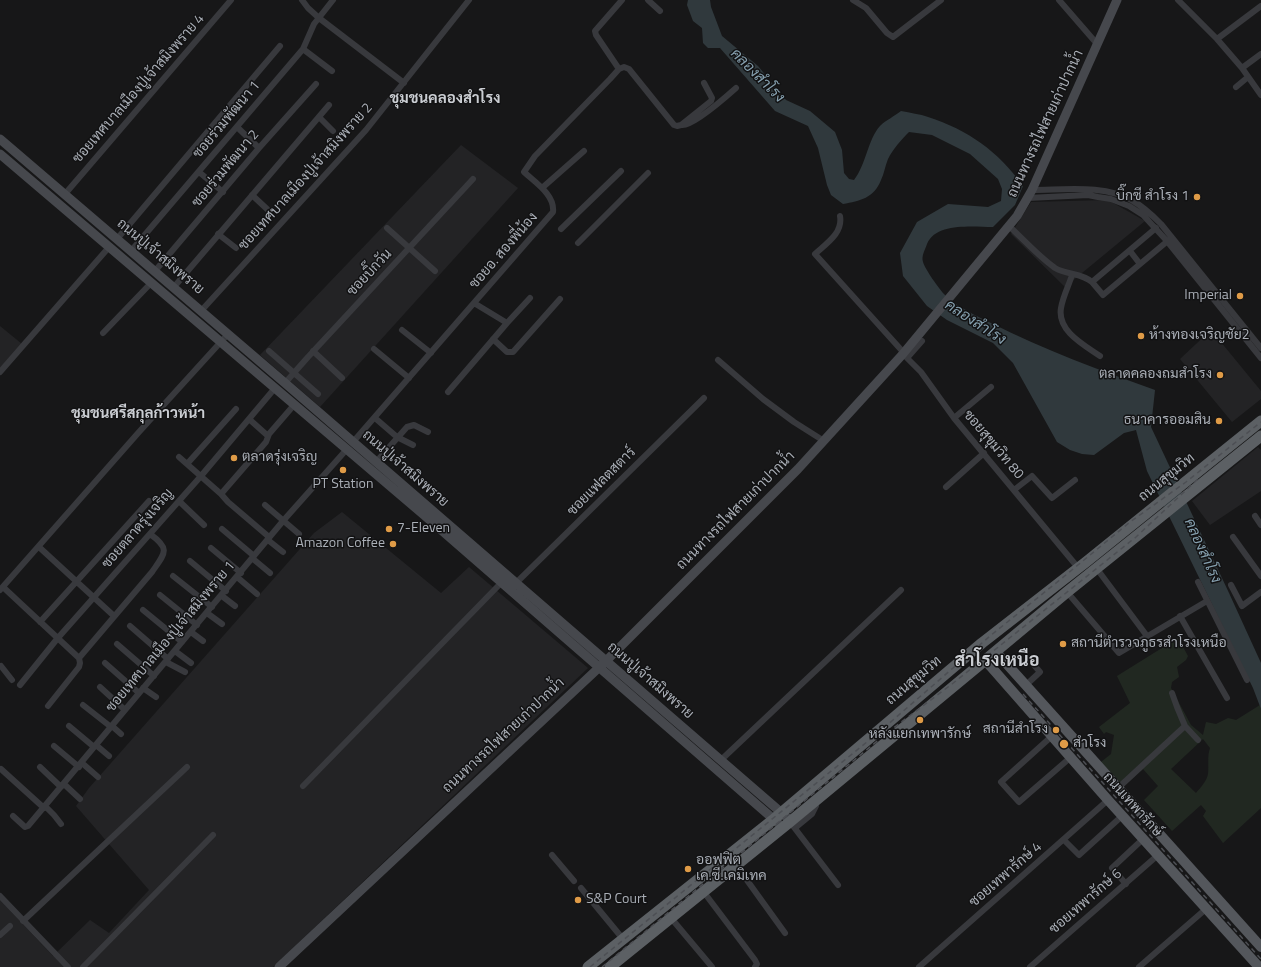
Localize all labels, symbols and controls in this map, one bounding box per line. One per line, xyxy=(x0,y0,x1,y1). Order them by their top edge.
street label: ซอยเทศบาลเมืองปู่เจ้าสมิงพราย 4 xyxy=(70,11,208,167)
water label: คลองสำโรง xyxy=(726,45,788,107)
street label: ถนนทางรถไฟสายเก่าปากน้ำ xyxy=(1004,48,1088,200)
street label: ซอยร่วมพัฒนา 1 xyxy=(190,78,264,162)
district label: ชุมชนคลองสำโรง xyxy=(390,90,500,108)
street label: ซอยเทศบาลเมืองปู่เจ้าสมิงพราย 2 xyxy=(236,100,376,254)
street label: ซอยร่วมพัฒนา 2 xyxy=(189,127,263,211)
place label: บิ๊กซี สำโรง 1 xyxy=(1116,189,1189,205)
marker: บิ๊กซี สำโรง 1 xyxy=(1192,192,1202,202)
street label: ซอยอ. สองพี่น้อง xyxy=(466,209,542,293)
street label: ถนนปู่เจ้าสมิงพราย xyxy=(113,216,207,298)
street label: ซอยบิ๊กวัน xyxy=(344,246,396,300)
place label: Imperial xyxy=(1184,288,1232,304)
marker: Imperial xyxy=(1235,291,1245,301)
water label: คลองสำโรง xyxy=(941,297,1009,349)
place label: ห้างทองเจริญชัย2 xyxy=(1149,328,1250,344)
marker: ห้างทองเจริญชัย2 xyxy=(1136,331,1146,341)
place label: ตลาดคลองถมสำโรง xyxy=(1099,367,1212,383)
marker: ตลาดคลองถมสำโรง xyxy=(1215,370,1225,380)
district label: ชุมชนศรีสกุลก้าวหน้า xyxy=(71,405,205,423)
street label: ซอยสุขุมวิท 80 xyxy=(959,407,1027,483)
place label: ธนาคารออมสิน xyxy=(1124,413,1211,429)
marker: ธนาคารออมสิน xyxy=(1214,416,1224,426)
street label: ถนนปู่เจ้าสมิงพราย xyxy=(358,427,452,511)
street label: ซอยแฟลตสตาร์ xyxy=(564,444,640,520)
street label: ถนนทางรถไฟสายเก่าปากน้ำ xyxy=(673,448,799,574)
place label: ตลาดรุ่งเจริญ xyxy=(242,450,317,466)
street label: ถนนสุขุมวิท xyxy=(1136,450,1198,506)
marker: ตลาดรุ่งเจริญ xyxy=(229,453,239,463)
marker: PT Station xyxy=(338,465,348,475)
place label: PT Station xyxy=(312,477,374,493)
street label: ซอยตลาดรุ่งเจริญ xyxy=(99,486,177,572)
water label: คลองสำโรง xyxy=(1180,516,1224,586)
place label: 7-Eleven xyxy=(397,521,450,537)
marker: 7-Eleven xyxy=(384,524,394,534)
place label: Amazon Coffee xyxy=(295,536,385,552)
marker: Amazon Coffee xyxy=(388,539,398,549)
street label: ซอยเทศบาลเมืองปู่เจ้าสมิงพราย 1 xyxy=(103,558,239,716)
place label: สถานีตำรวจภูธรสำโรงเหนือ xyxy=(1071,636,1227,652)
street label: ถนนปู่เจ้าสมิงพราย xyxy=(603,639,697,723)
marker: สถานีตำรวจภูธรสำโรงเหนือ xyxy=(1058,639,1068,649)
district label: สำโรงเหนือ xyxy=(955,651,1039,673)
street label: ถนนสุขุมวิท xyxy=(883,653,945,709)
street label: ถนนทางรถไฟสายเก่าปากน้ำ xyxy=(440,675,568,797)
marker: หลังแยกเทพารักษ์ xyxy=(915,715,925,725)
place label: สถานีสำโรง xyxy=(983,722,1048,738)
marker: สถานีสำโรง xyxy=(1051,725,1061,735)
place label: หลังแยกเทพารักษ์ xyxy=(869,727,971,743)
place label: สำโรง xyxy=(1073,736,1106,752)
marker: สำโรง xyxy=(1058,738,1070,750)
street label: ถนนเทพารักษ์ xyxy=(1099,769,1165,841)
street label: ซอยเทพารักษ์ 4 xyxy=(966,839,1046,911)
place label: ออฟฟิต เค.ซี.เคมิเทค xyxy=(696,853,767,886)
marker: ออฟฟิต เค.ซี.เคมิเทค xyxy=(683,864,693,874)
street label: ซอยเทพารักษ์ 6 xyxy=(1046,866,1126,938)
place label: S&P Court xyxy=(586,892,647,908)
marker: S&P Court xyxy=(573,895,583,905)

